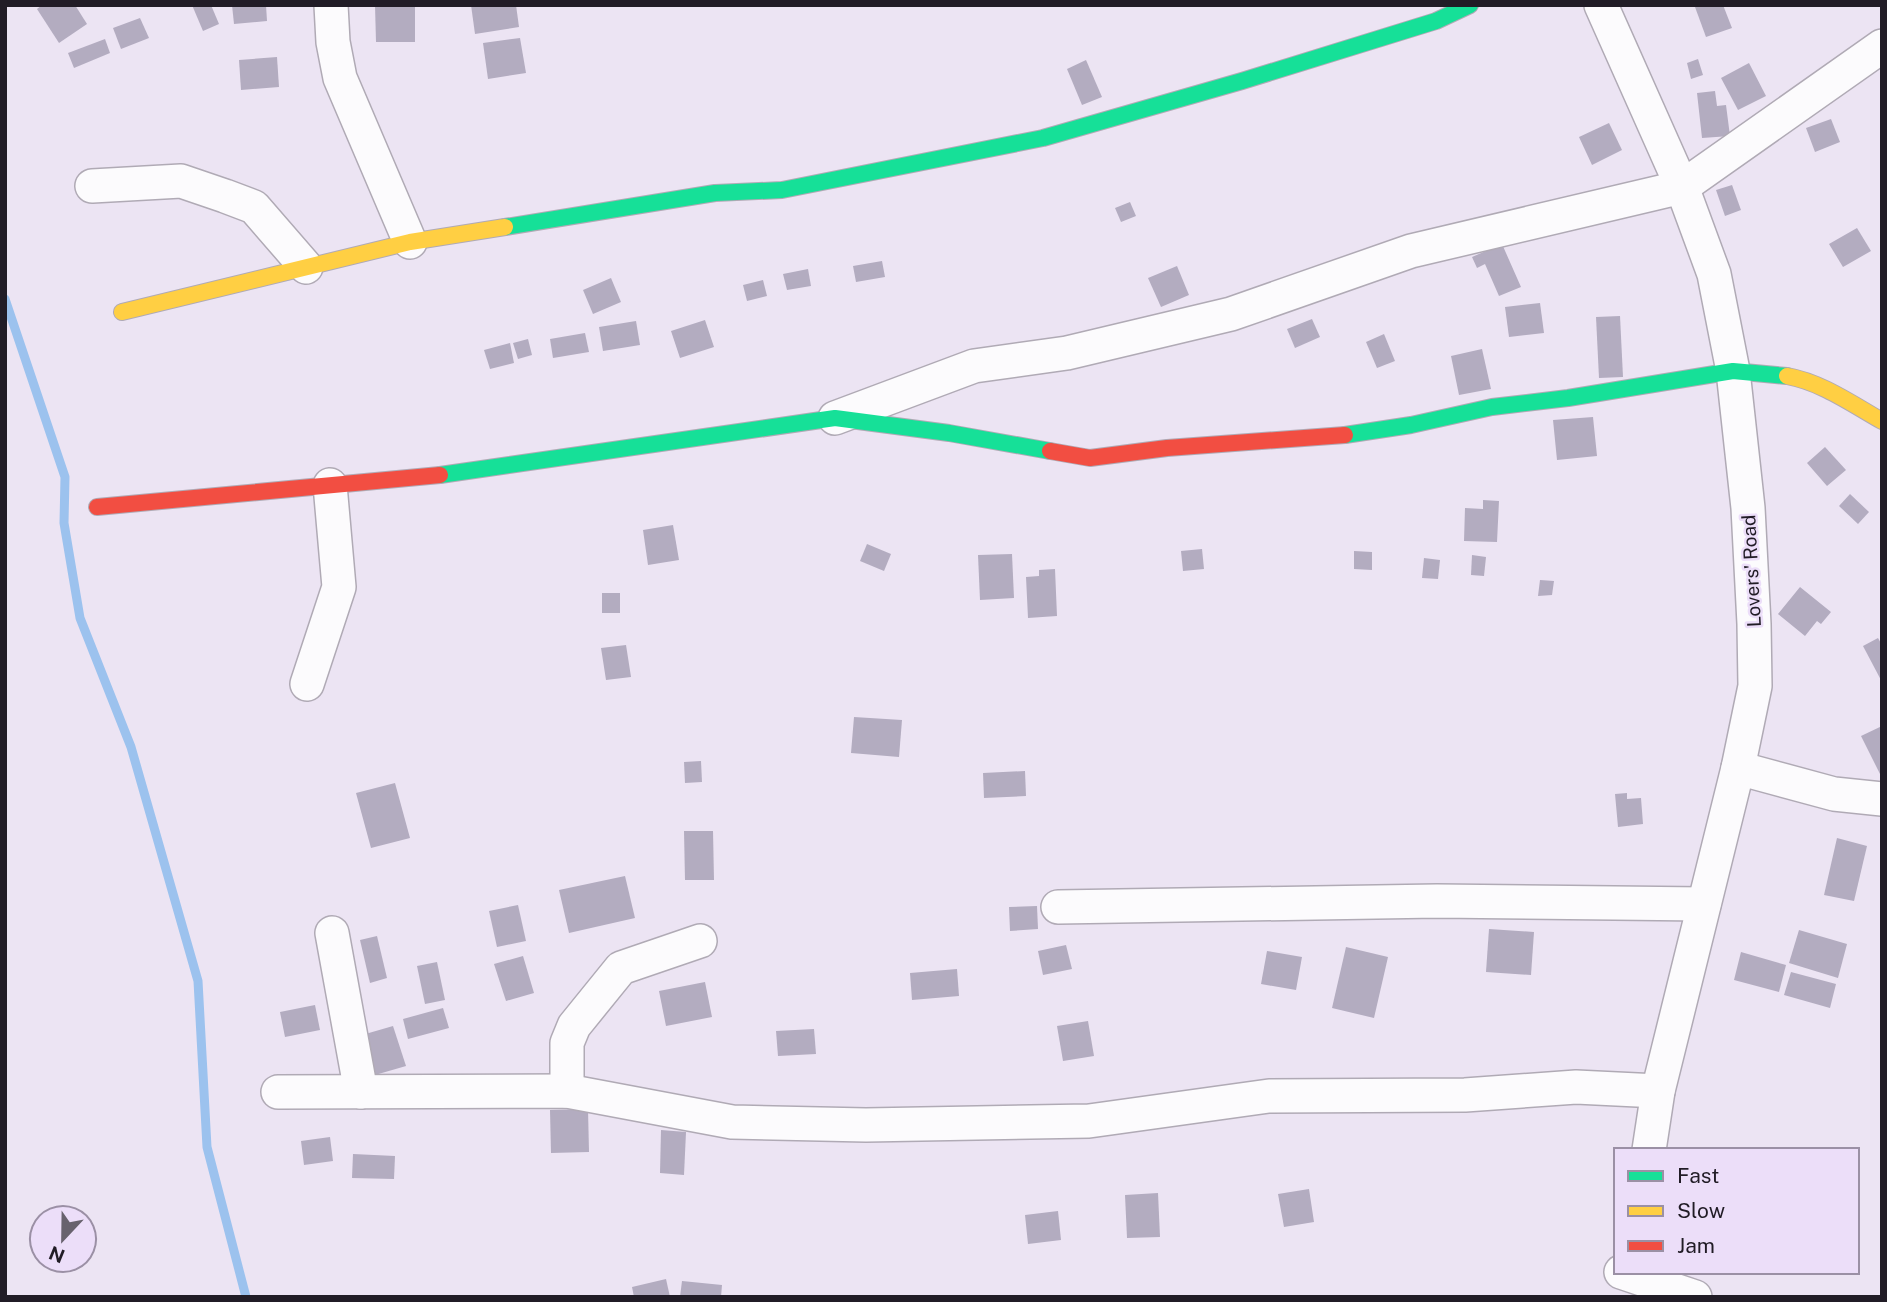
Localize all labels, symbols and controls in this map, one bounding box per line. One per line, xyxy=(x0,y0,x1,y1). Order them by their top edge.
street label: Lovers' Road xyxy=(1737,514,1765,628)
legend xyxy=(1614,1148,1859,1274)
text: Fast xyxy=(1677,1163,1719,1188)
text: Slow xyxy=(1677,1198,1725,1223)
north arrow xyxy=(28,1204,98,1274)
text: Jam xyxy=(1677,1233,1715,1258)
text: N xyxy=(46,1242,68,1268)

